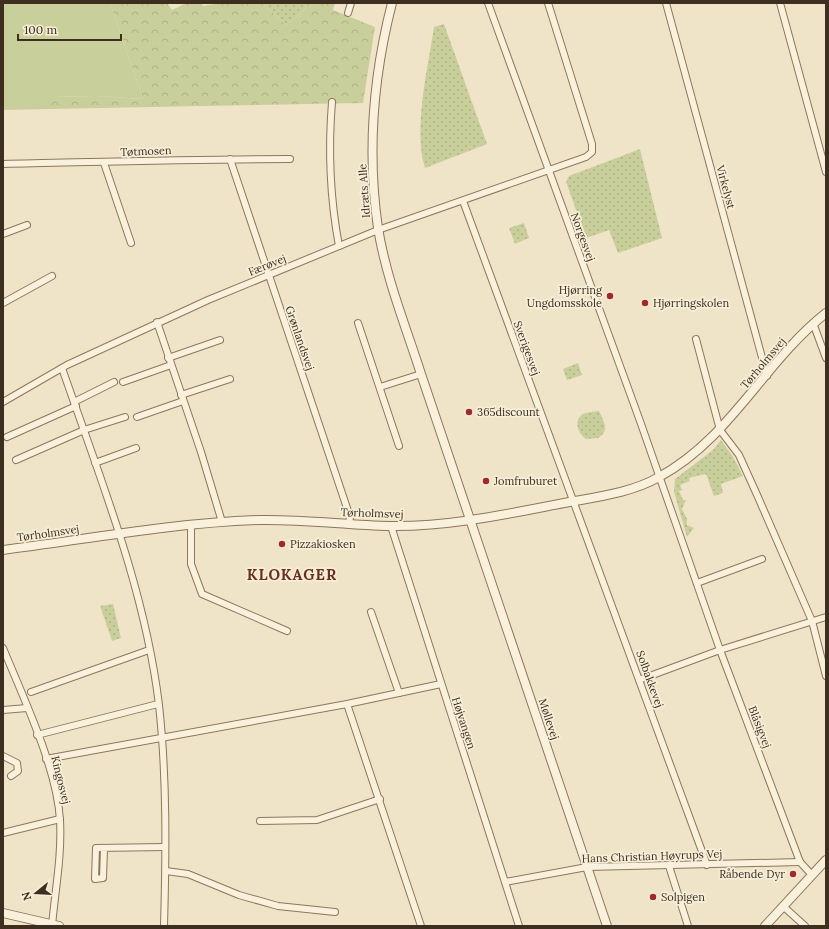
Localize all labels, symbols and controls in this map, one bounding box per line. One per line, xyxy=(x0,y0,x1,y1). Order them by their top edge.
scale bar xyxy=(18,16,121,42)
text: 100 m xyxy=(24,22,57,37)
street label: Tøtmosen xyxy=(120,143,172,159)
street label: Idræts Alle xyxy=(355,163,373,219)
street label: Virkelyst xyxy=(713,163,739,211)
street label: Norgesvej xyxy=(568,211,598,263)
street label: Færøvej xyxy=(246,251,288,279)
place label: Hjørring Ungdomsskole xyxy=(527,283,603,310)
marker: Hjørring Ungdomsskole xyxy=(605,291,615,301)
place label: Hjørringskolen xyxy=(653,296,729,310)
marker: Hjørringskolen xyxy=(640,298,650,308)
street label: Grønlandsvej xyxy=(282,304,318,372)
street label: Sverigesvej xyxy=(511,319,543,377)
street label: Tørholmsvej xyxy=(737,334,789,392)
place label: 365discount xyxy=(477,405,541,419)
marker: 365discount xyxy=(464,407,474,417)
place label: Jomfruburet xyxy=(493,474,558,488)
marker: Jomfruburet xyxy=(481,476,491,486)
street label: Tørholmsvej xyxy=(340,505,404,521)
street label: Tørholmsvej xyxy=(16,522,80,544)
place label: Pizzakiosken xyxy=(290,537,356,551)
marker: Pizzakiosken xyxy=(277,539,287,549)
district label: KLOKAGER xyxy=(247,565,337,584)
street label: Solbakkevej xyxy=(633,649,667,710)
street label: Højvangen xyxy=(449,695,479,751)
street label: Møllevej xyxy=(536,697,562,742)
street label: Blåsigvej xyxy=(746,704,774,750)
street label: Kingosvej xyxy=(48,754,74,806)
street label: Hans Christian Høyrups Vej xyxy=(581,847,723,865)
place label: Råbende Dyr xyxy=(719,867,785,881)
marker: Råbende Dyr xyxy=(788,869,798,879)
north arrow xyxy=(16,873,56,913)
text: N xyxy=(18,889,34,902)
place label: Solpigen xyxy=(661,890,705,904)
marker: Solpigen xyxy=(648,892,658,902)

